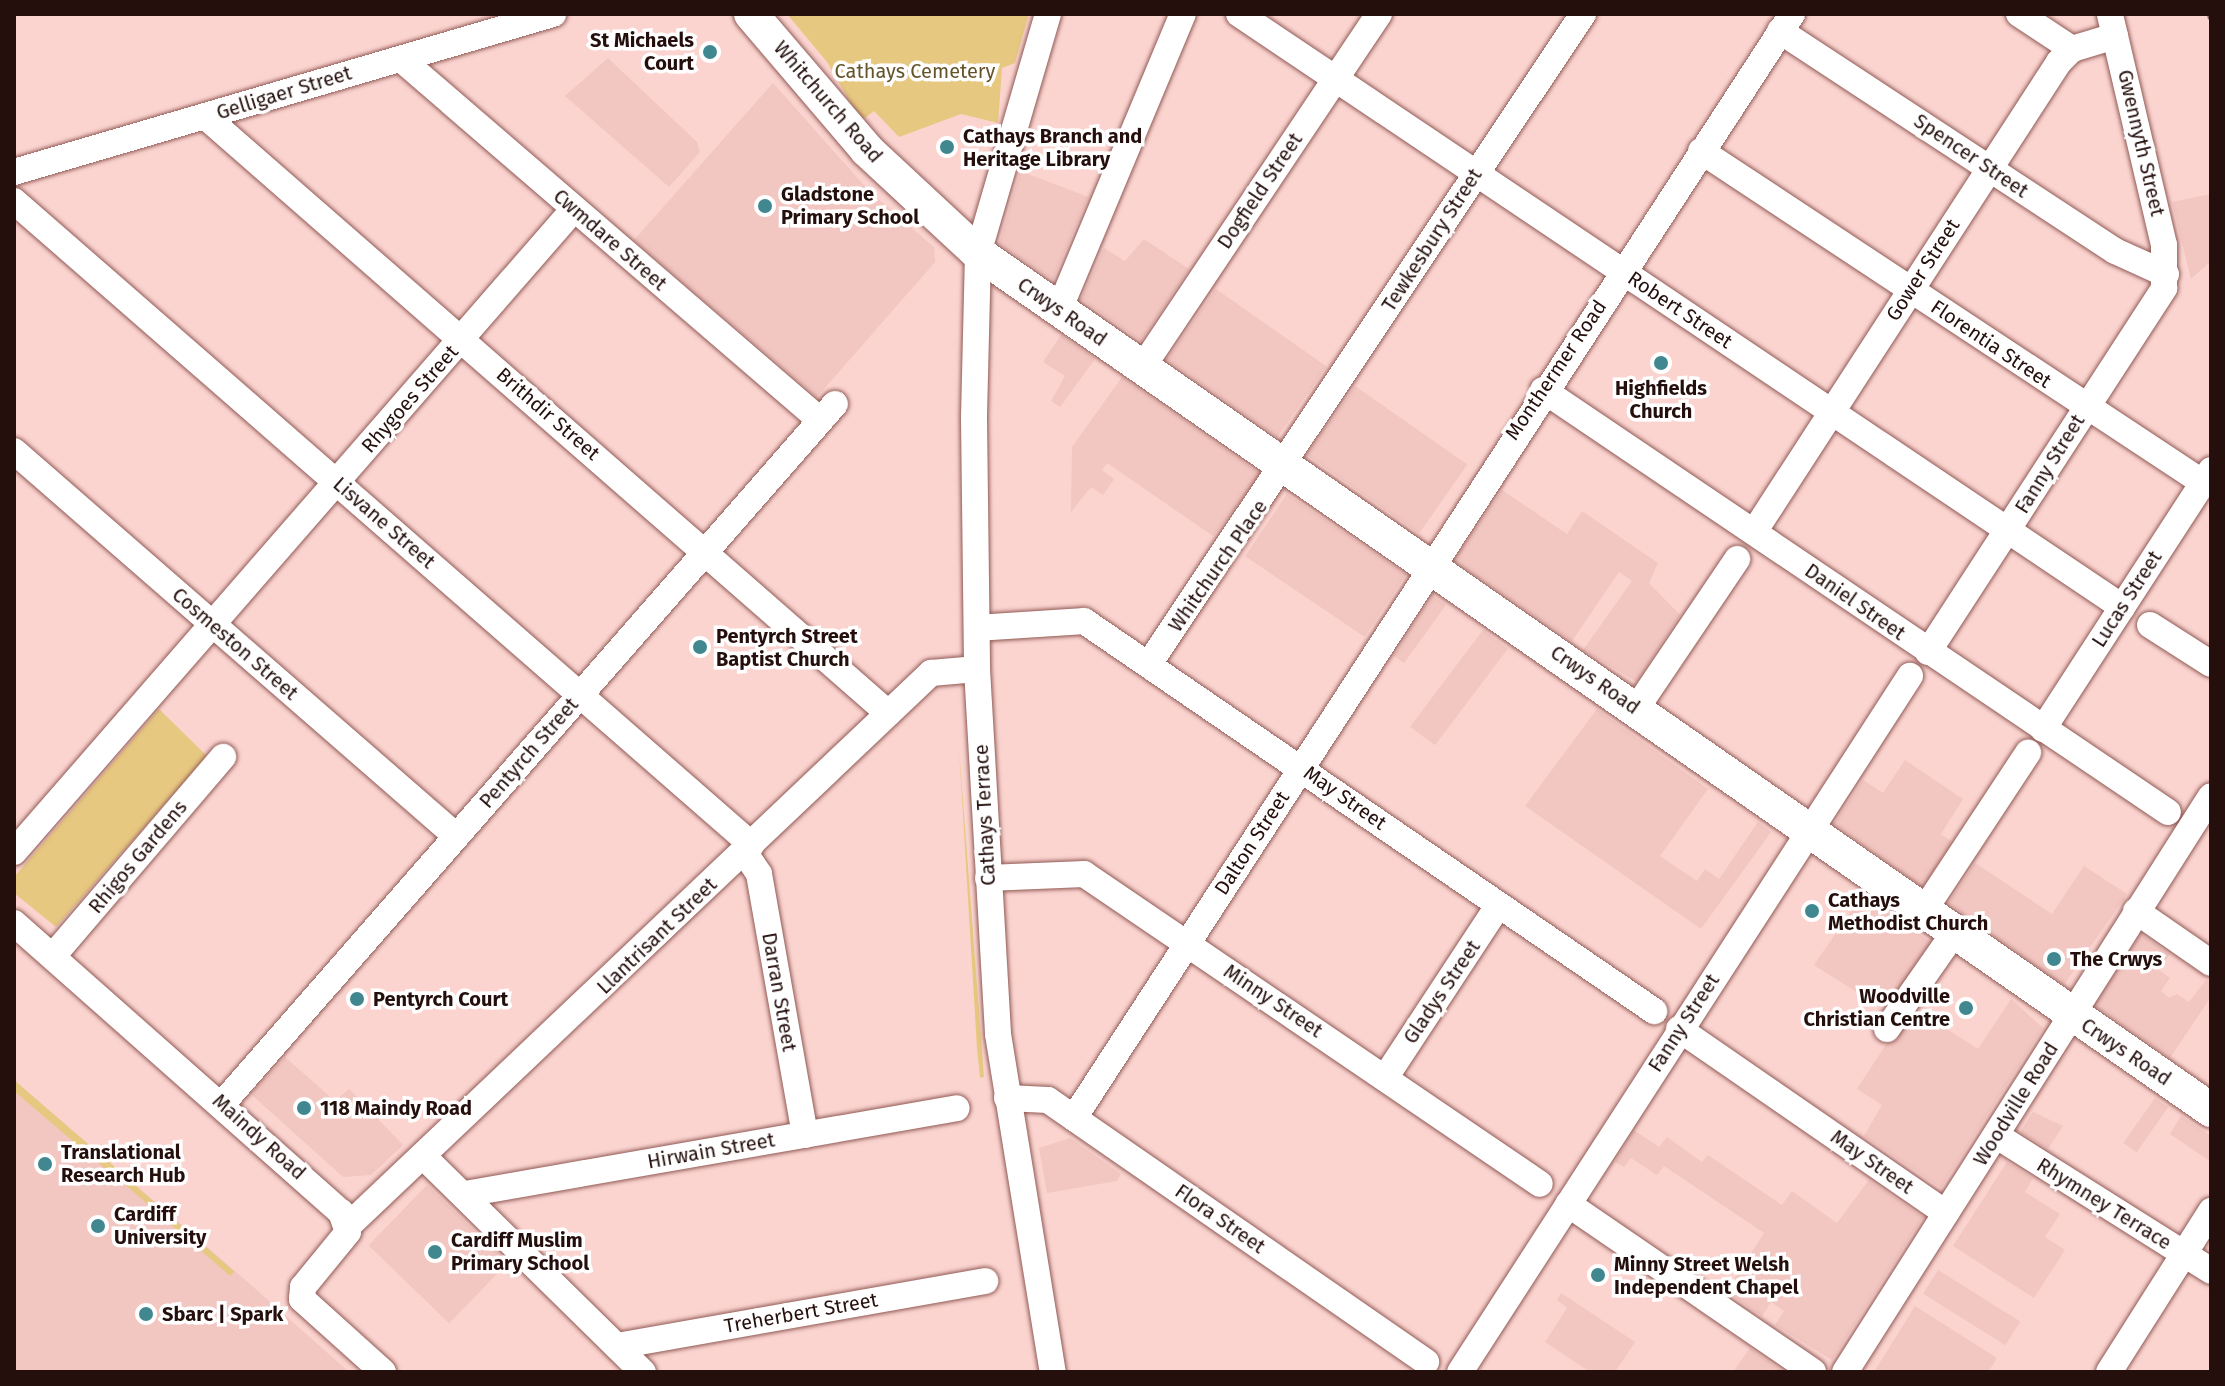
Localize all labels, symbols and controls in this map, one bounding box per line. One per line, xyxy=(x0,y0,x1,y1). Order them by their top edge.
place label: St Michaels Court xyxy=(590,28,694,75)
street label: Whitchurch Road xyxy=(769,36,887,168)
marker: St Michaels Court xyxy=(701,43,719,61)
park label: Cathays Cemetery xyxy=(835,59,995,83)
street label: Gelligaer Street xyxy=(214,61,354,125)
street label: Gwennyth Street xyxy=(2112,67,2170,219)
street label: Spencer Street xyxy=(1909,109,2033,203)
place label: Cathays Branch and Heritage Library xyxy=(963,124,1142,171)
street label: Dogfield Street xyxy=(1212,128,1308,254)
marker: Cathays Branch and Heritage Library xyxy=(938,138,956,156)
street label: Tewkesbury Street xyxy=(1377,164,1487,316)
place label: Gladstone Primary School xyxy=(781,182,919,229)
street label: Cwmdare Street xyxy=(548,184,672,296)
marker: Gladstone Primary School xyxy=(756,197,774,215)
street label: Gower Street xyxy=(1881,214,1965,326)
street label: Robert Street xyxy=(1623,266,1737,354)
street label: Crwys Road xyxy=(1013,273,1111,351)
street label: Monthermer Road xyxy=(1500,295,1612,445)
street label: Florentia Street xyxy=(1926,295,2056,393)
street label: Rhygoes Street xyxy=(357,340,463,458)
marker: Highfields Church xyxy=(1652,354,1670,372)
street label: Brithdir Street xyxy=(491,363,605,465)
place label: Highfields Church xyxy=(1615,376,1707,423)
street label: Fanny Street xyxy=(2010,410,2090,518)
street label: Lisvane Street xyxy=(328,472,440,574)
street label: Whitchurch Place xyxy=(1164,495,1272,637)
street label: Lucas Street xyxy=(2087,546,2167,652)
street label: Daniel Street xyxy=(1800,559,1910,645)
street label: Cosmeston Street xyxy=(167,583,303,705)
place label: Pentyrch Street Baptist Church xyxy=(716,624,858,671)
marker: Pentyrch Street Baptist Church xyxy=(691,638,709,656)
street label: Crwys Road xyxy=(1546,641,1644,719)
street label: Pentyrch Street xyxy=(474,693,584,813)
street label: Cathays Terrace xyxy=(969,744,1001,886)
street label: May Street xyxy=(1299,761,1391,835)
street label: Dalton Street xyxy=(1210,787,1294,899)
street label: Rhigos Gardens xyxy=(84,796,192,918)
street label: Llantrisant Street xyxy=(592,873,722,999)
place label: Cathays Methodist Church xyxy=(1828,888,1988,935)
marker: Cathays Methodist Church xyxy=(1803,902,1821,920)
street label: Darran Street xyxy=(757,931,801,1053)
street label: Gladys Street xyxy=(1399,936,1485,1048)
place label: The Crwys xyxy=(2070,947,2162,971)
marker: The Crwys xyxy=(2045,950,2063,968)
street label: Minny Street xyxy=(1219,959,1327,1043)
street label: Fanny Street xyxy=(1643,969,1725,1077)
place label: Woodville Christian Centre xyxy=(1803,984,1950,1031)
place label: Pentyrch Court xyxy=(373,987,508,1011)
marker: Pentyrch Court xyxy=(348,990,366,1008)
marker: Woodville Christian Centre xyxy=(1957,999,1975,1017)
street label: Crwys Road xyxy=(2076,1013,2176,1091)
street label: Woodville Road xyxy=(1968,1038,2064,1170)
street label: Maindy Road xyxy=(207,1089,311,1185)
place label: 118 Maindy Road xyxy=(320,1096,472,1120)
marker: 118 Maindy Road xyxy=(295,1099,313,1117)
street label: May Street xyxy=(1826,1125,1918,1199)
street label: Hirwain Street xyxy=(645,1128,777,1174)
place label: Translational Research Hub xyxy=(61,1140,186,1187)
street label: Rhymney Terrace xyxy=(2032,1153,2176,1255)
marker: Translational Research Hub xyxy=(36,1155,54,1173)
street label: Flora Street xyxy=(1170,1179,1270,1259)
place label: Cardiff University xyxy=(114,1202,206,1249)
marker: Cardiff University xyxy=(89,1217,107,1235)
place label: Cardiff Muslim Primary School xyxy=(451,1228,589,1275)
marker: Cardiff Muslim Primary School xyxy=(426,1243,444,1261)
place label: Minny Street Welsh Independent Chapel xyxy=(1614,1252,1799,1299)
marker: Minny Street Welsh Independent Chapel xyxy=(1589,1266,1607,1284)
street label: Treherbert Street xyxy=(722,1288,880,1338)
place label: Sbarc | Spark xyxy=(162,1302,283,1326)
marker: Sbarc | Spark xyxy=(137,1305,155,1323)

